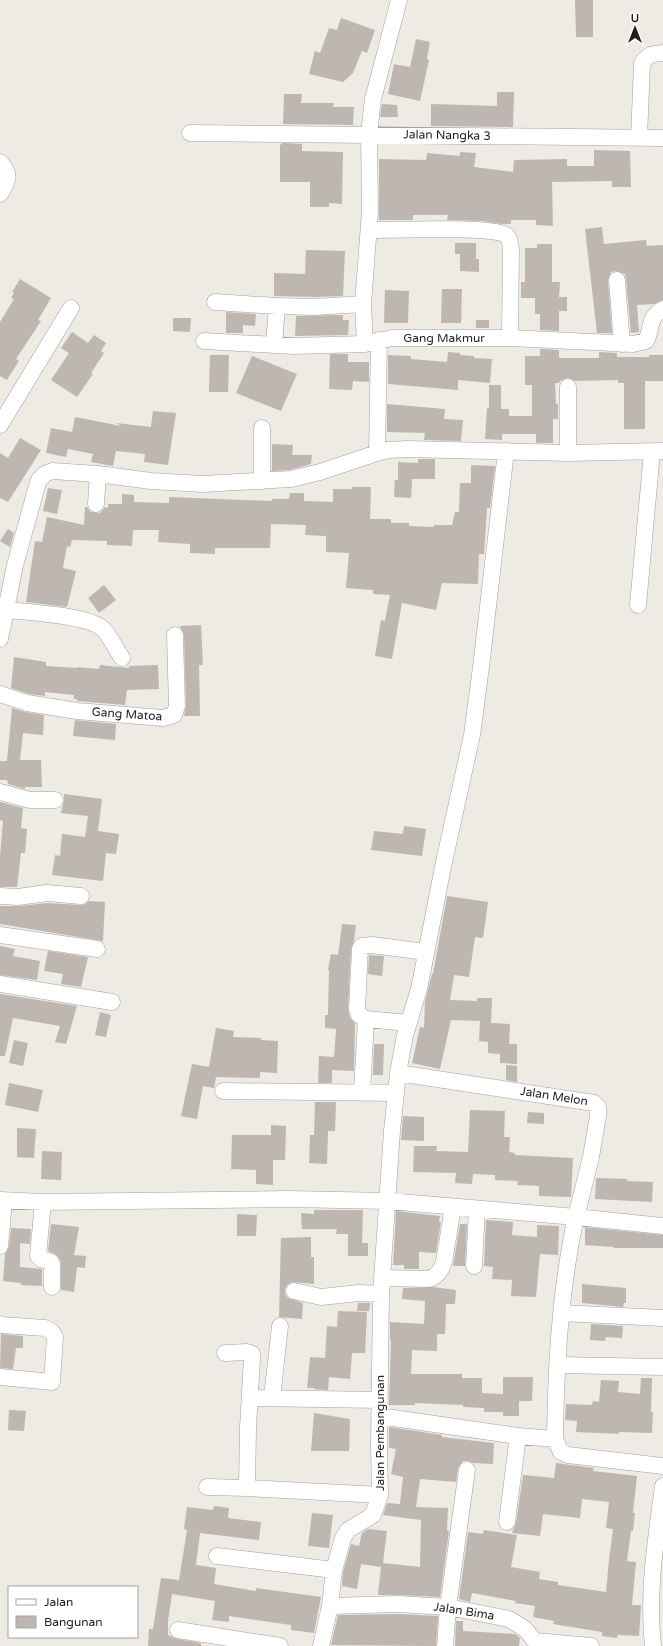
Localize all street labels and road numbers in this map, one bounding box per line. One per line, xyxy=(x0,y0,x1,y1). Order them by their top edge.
street label: Jalan Nangka 3 xyxy=(403,127,491,143)
street label: Gang Makmur xyxy=(403,331,485,345)
street label: Gang Matoa xyxy=(91,705,163,723)
street label: Jalan Melon xyxy=(519,1084,589,1108)
street label: Jalan Pembangunan xyxy=(373,1375,387,1491)
street label: Jalan Bima xyxy=(433,1599,495,1623)

